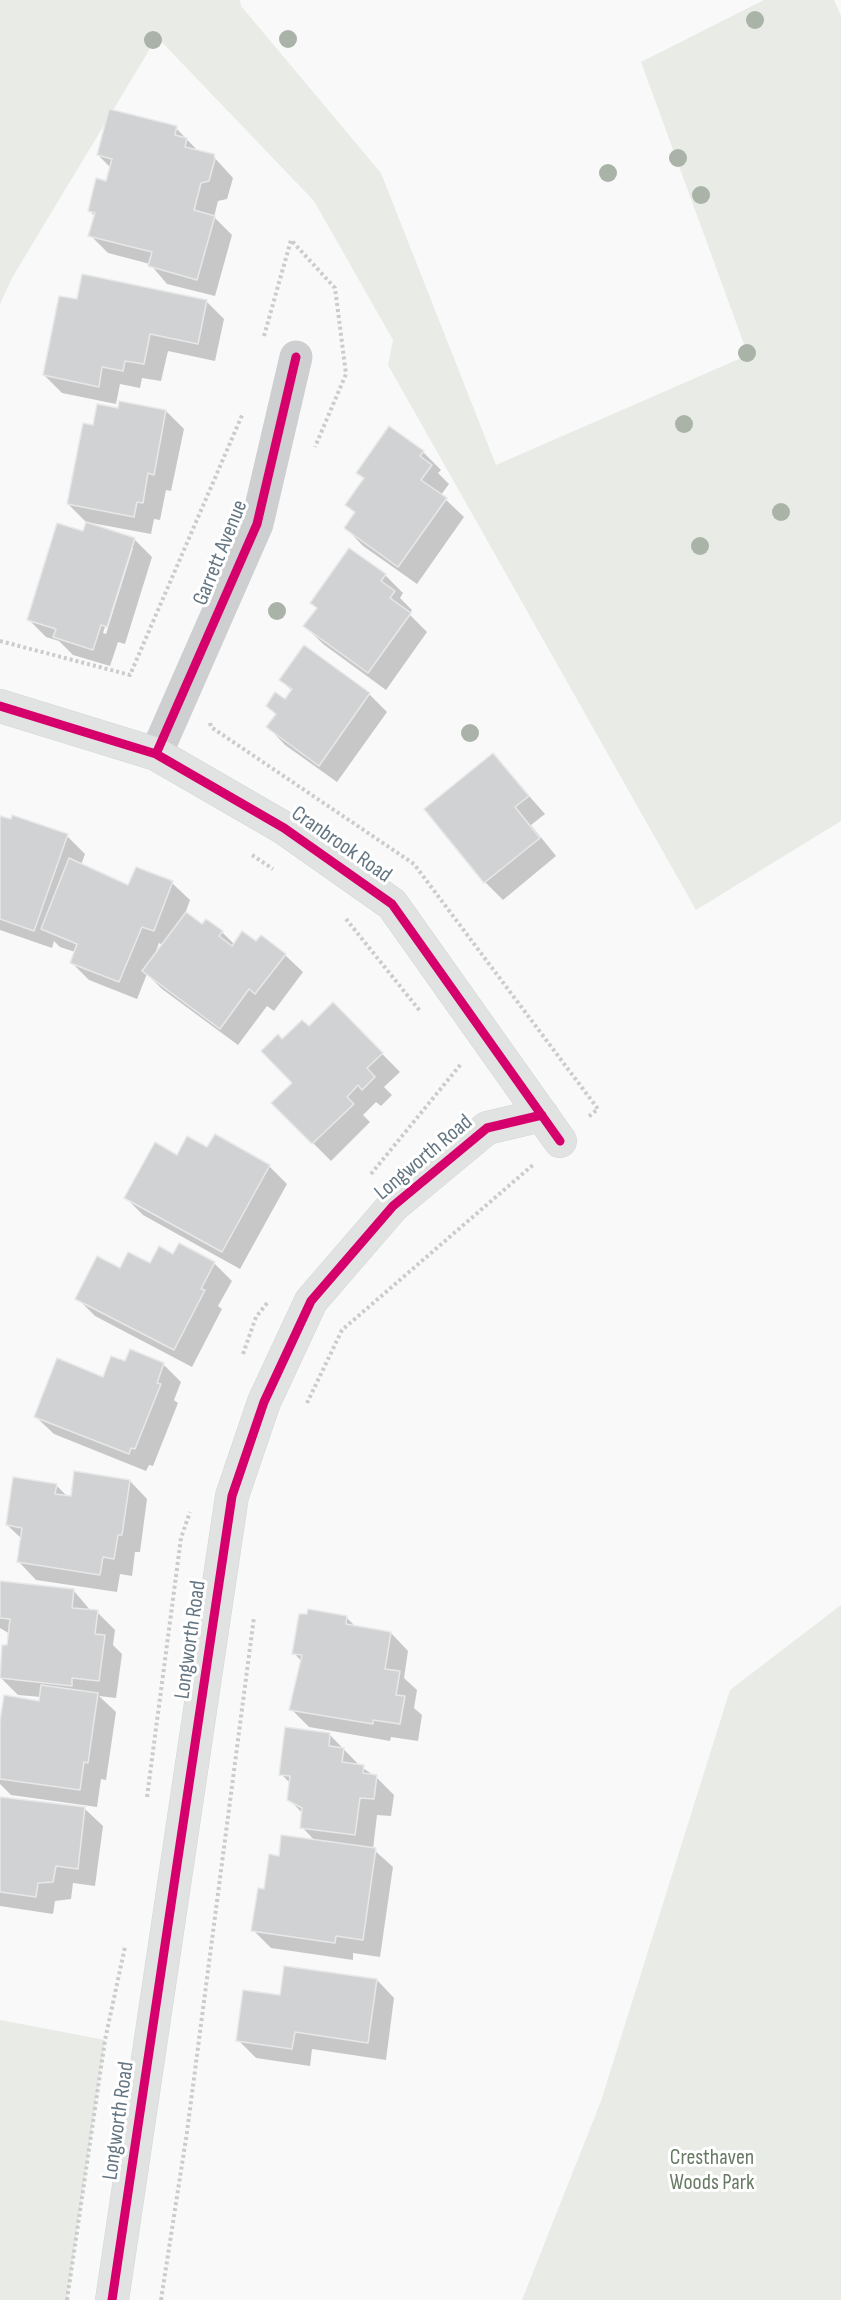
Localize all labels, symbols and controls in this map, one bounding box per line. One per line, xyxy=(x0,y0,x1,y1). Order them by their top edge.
street label: Garrett Avenue xyxy=(188,497,254,609)
street label: Cranbrook Road xyxy=(286,801,396,889)
street label: Longworth Road xyxy=(370,1110,478,1206)
street label: Longworth Road xyxy=(170,1579,212,1701)
street label: Longworth Road xyxy=(98,2060,140,2182)
park label: Cresthaven Woods Park xyxy=(670,2145,754,2196)

